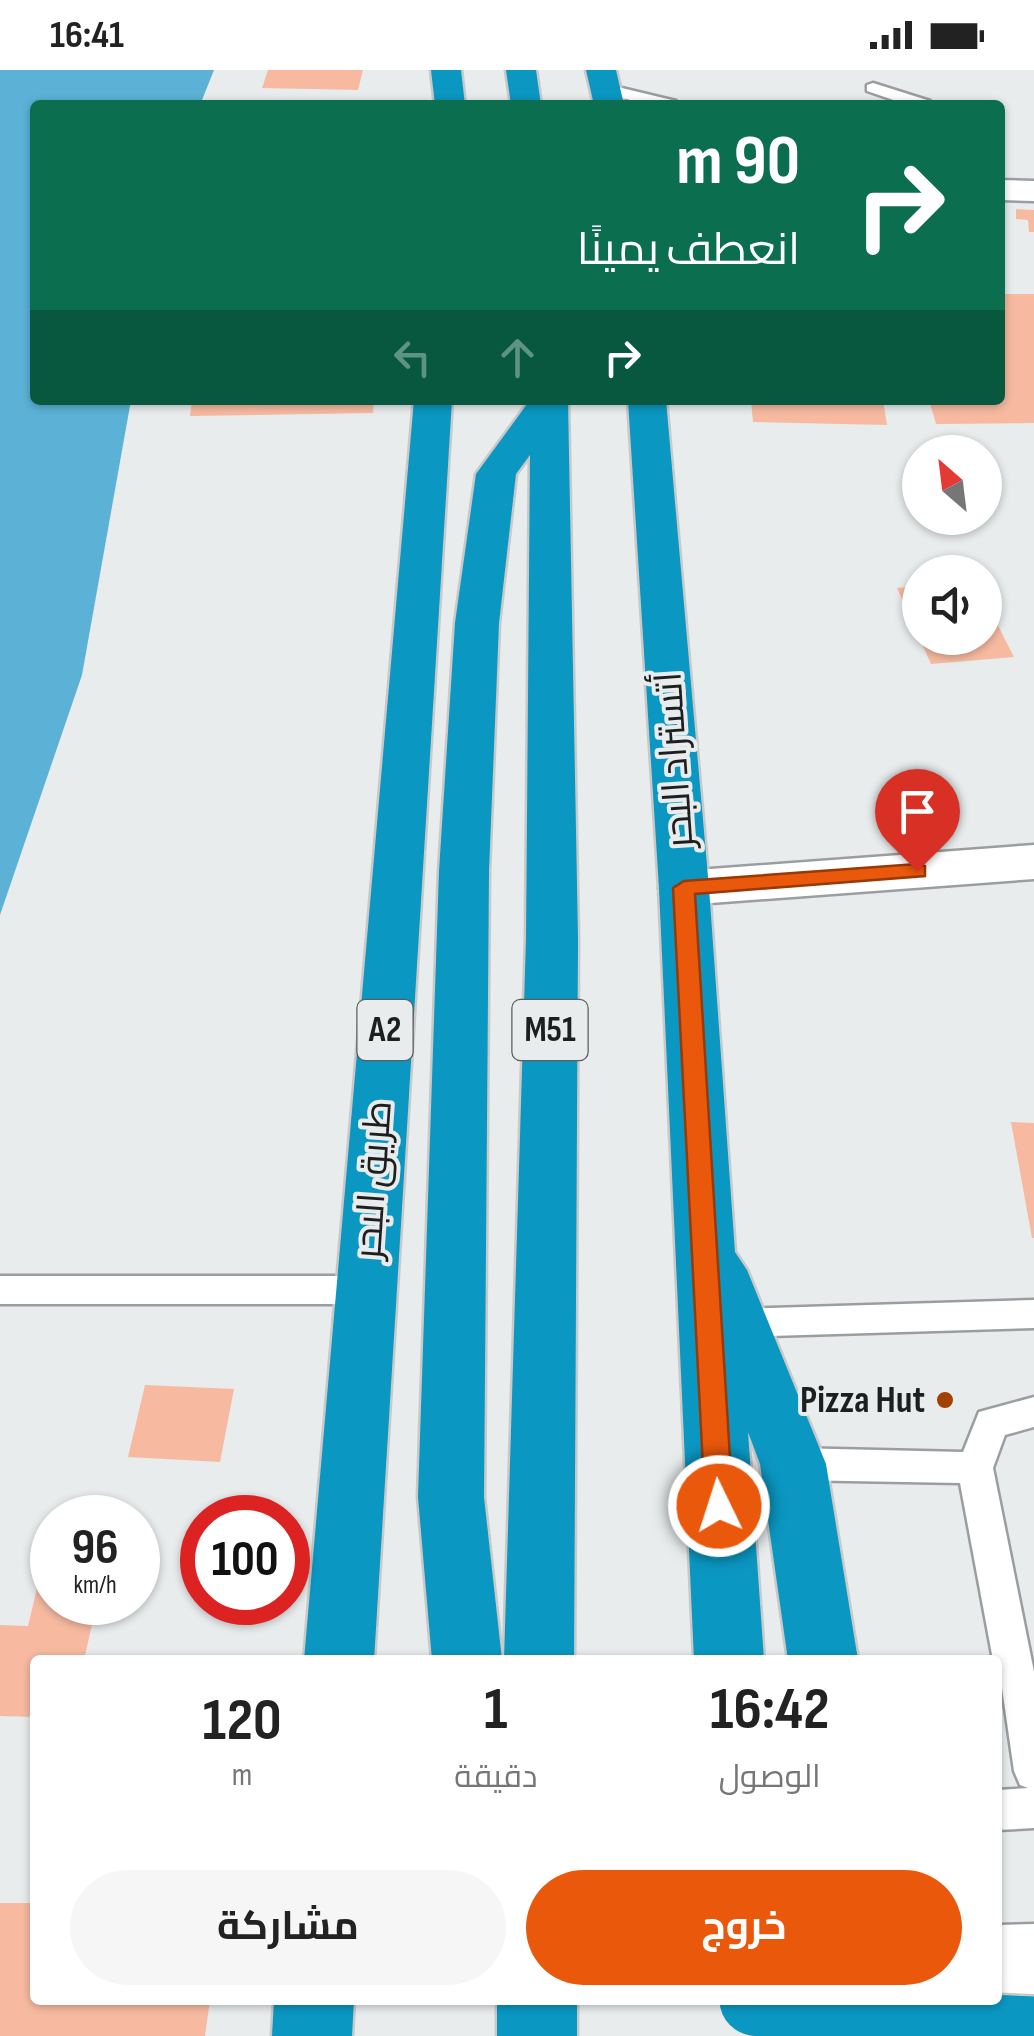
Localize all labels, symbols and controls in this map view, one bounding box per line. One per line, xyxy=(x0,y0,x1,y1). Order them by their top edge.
text: 16:41 xyxy=(50,13,124,58)
text: 90 m xyxy=(676,120,800,204)
icon: right xyxy=(835,140,965,270)
text: انعطف يمينًا xyxy=(577,223,800,278)
icon: left xyxy=(385,330,440,385)
icon: ahead xyxy=(490,330,545,385)
icon: right xyxy=(595,330,650,385)
north arrow xyxy=(902,435,1002,535)
map controls xyxy=(902,435,1002,655)
button: sound xyxy=(902,555,1002,655)
street label: أتستراد البحر xyxy=(643,670,704,852)
pin xyxy=(875,769,960,872)
icon: arrive xyxy=(890,784,945,839)
road number: A2 xyxy=(358,1000,412,1060)
road number: M51 xyxy=(512,1000,588,1060)
street label: طريق البحر xyxy=(346,1099,402,1263)
place label: Pizza Hut xyxy=(800,1378,925,1423)
marker: Pizza Hut xyxy=(934,1389,956,1411)
position arrow xyxy=(667,1454,771,1558)
speed limit sign: 100 xyxy=(180,1495,310,1625)
text: 96 xyxy=(71,1518,119,1578)
text: km/h xyxy=(73,1570,117,1601)
text: 1 xyxy=(484,1674,508,1746)
text: 16:42 xyxy=(710,1674,829,1746)
text: 120 xyxy=(203,1685,282,1757)
text: m xyxy=(232,1756,252,1795)
text: دقيقة xyxy=(454,1758,537,1797)
text: الوصول xyxy=(719,1758,821,1797)
button: مشاركة xyxy=(70,1870,506,1985)
button: خروج xyxy=(526,1870,962,1985)

